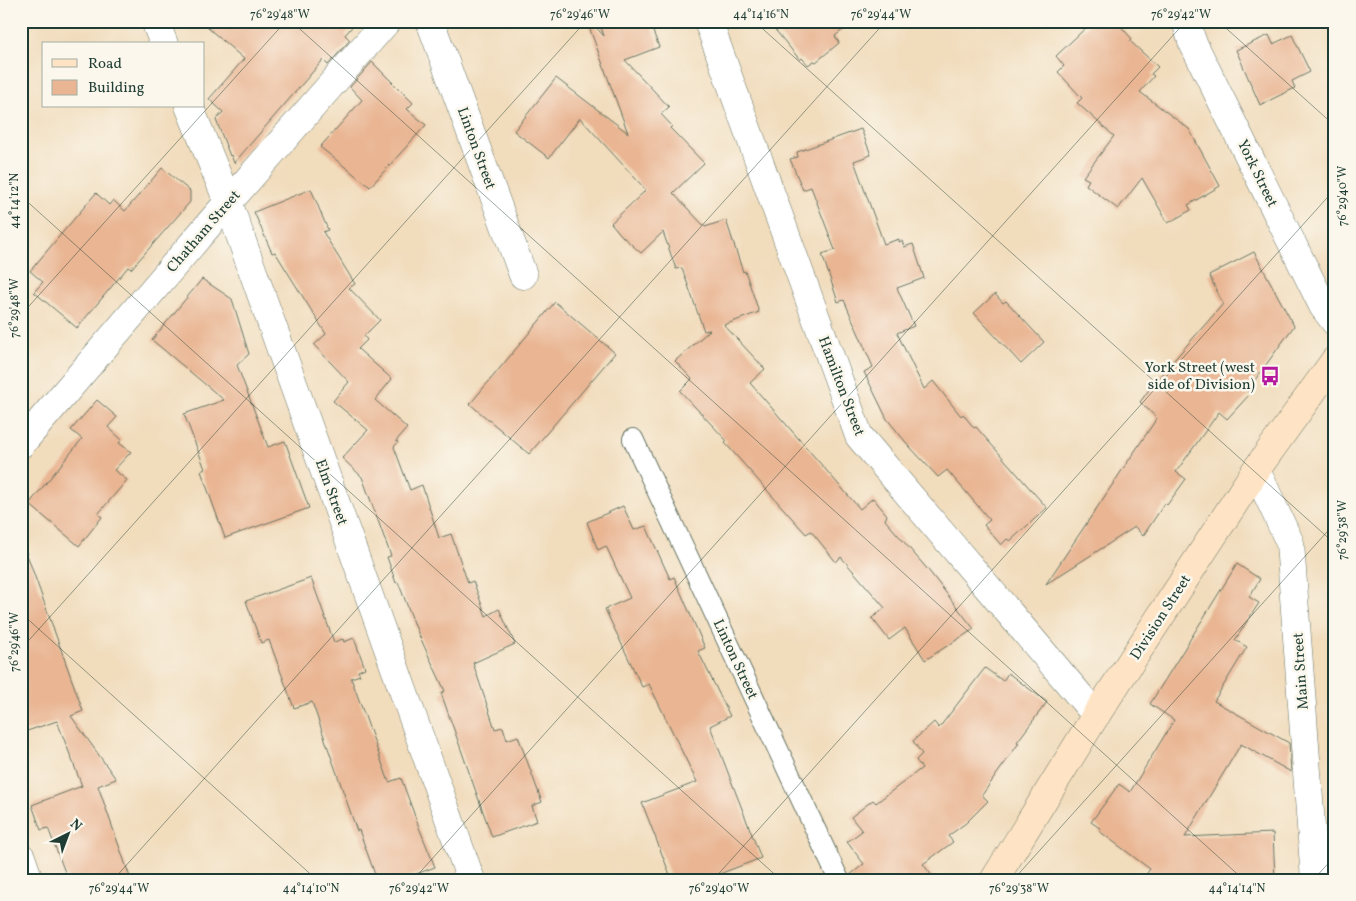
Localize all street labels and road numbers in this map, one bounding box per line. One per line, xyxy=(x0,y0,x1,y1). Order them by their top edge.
street label: Linton Street xyxy=(451,104,500,193)
street label: York Street xyxy=(1231,136,1282,211)
street label: Chatham Street xyxy=(162,186,246,278)
street label: Hamilton Street xyxy=(812,334,869,440)
street label: Elm Street xyxy=(309,456,352,529)
street label: Division Street xyxy=(1126,571,1197,665)
street label: Linton Street xyxy=(707,616,762,703)
street label: Main Street xyxy=(1288,632,1315,710)

